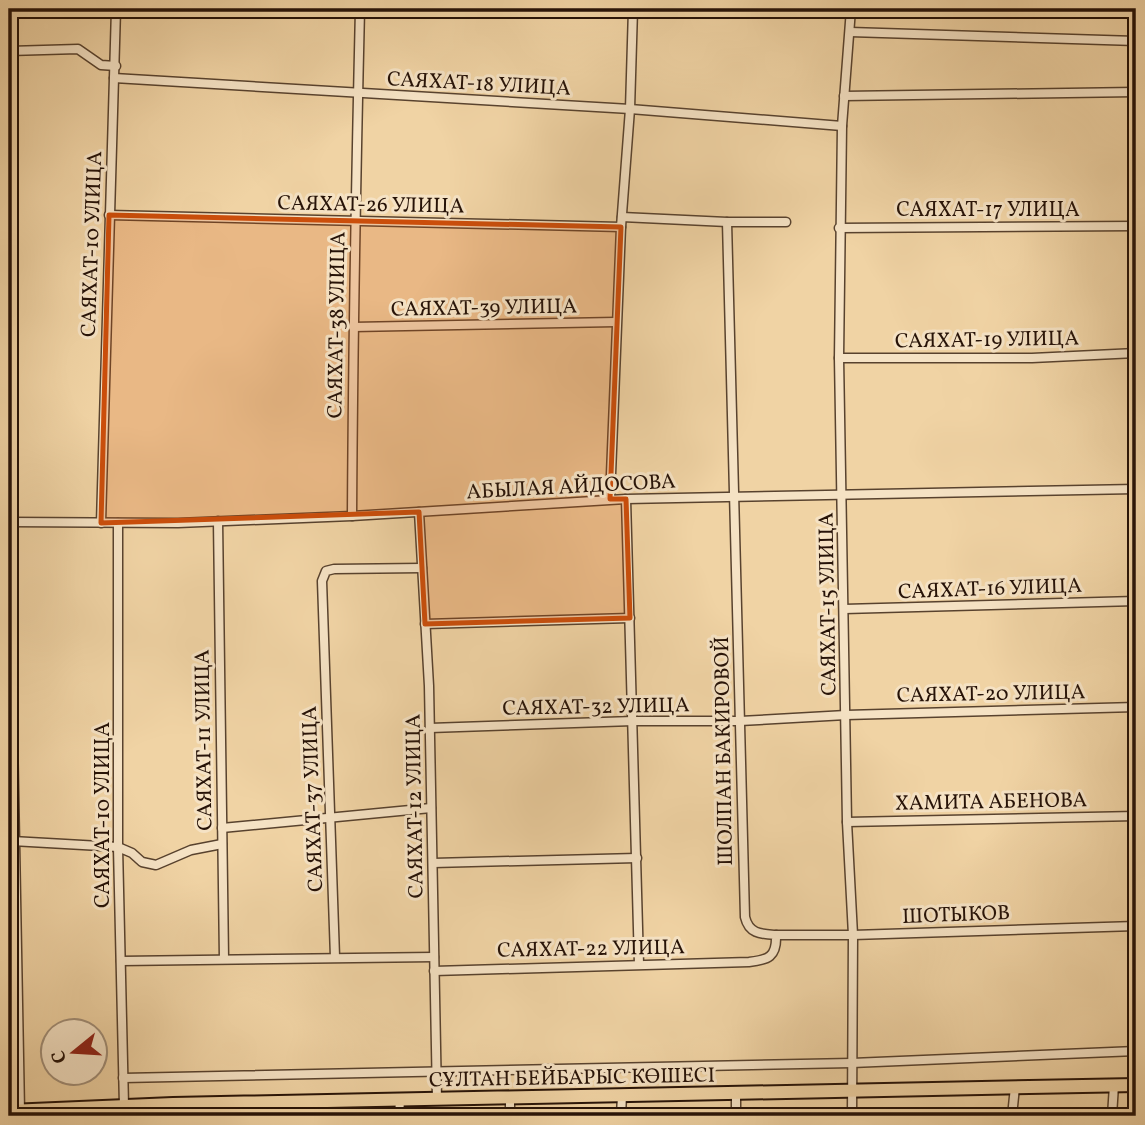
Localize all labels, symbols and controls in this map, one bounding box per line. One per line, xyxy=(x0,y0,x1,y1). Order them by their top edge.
street label: САЯХАТ-18 УЛИЦА xyxy=(386,65,572,104)
street label: САЯХАТ-10 УЛИЦА xyxy=(75,150,110,337)
street label: САЯХАТ-26 УЛИЦА xyxy=(277,189,465,222)
street label: САЯХАТ-17 УЛИЦА xyxy=(896,196,1080,225)
street label: САЯХАТ-38 УЛИЦА xyxy=(321,231,354,419)
street label: САЯХАТ-39 УЛИЦА xyxy=(391,292,578,325)
street label: САЯХАТ-19 УЛИЦА xyxy=(895,324,1080,357)
street label: АБЫЛАЯ АЙДОСОВА xyxy=(466,468,677,507)
street label: САЯХАТ-15 УЛИЦА xyxy=(812,512,845,696)
street label: САЯХАТ-16 УЛИЦА xyxy=(898,572,1083,607)
street label: ШОЛПАН БАКИРОВОЙ xyxy=(708,636,741,866)
street label: САЯХАТ-11 УЛИЦА xyxy=(188,649,221,831)
street label: САЯХАТ-20 УЛИЦА xyxy=(896,678,1086,711)
street label: САЯХАТ-32 УЛИЦА xyxy=(502,691,690,724)
street label: САЯХАТ-37 УЛИЦА xyxy=(296,705,331,892)
street label: САЯХАТ-12 УЛИЦА xyxy=(399,713,432,899)
street label: САЯХАТ-10 УЛИЦА xyxy=(89,722,118,908)
street label: ХАМИТА АБЕНОВА xyxy=(895,786,1088,819)
street label: ШОТЫКОВ xyxy=(902,899,1011,932)
street label: САЯХАТ-22 УЛИЦА xyxy=(497,933,685,966)
north arrow xyxy=(38,1016,108,1086)
text: С xyxy=(45,1047,74,1066)
street label: СҰЛТАН БЕЙБАРЫС КӨШЕСІ xyxy=(429,1062,715,1095)

